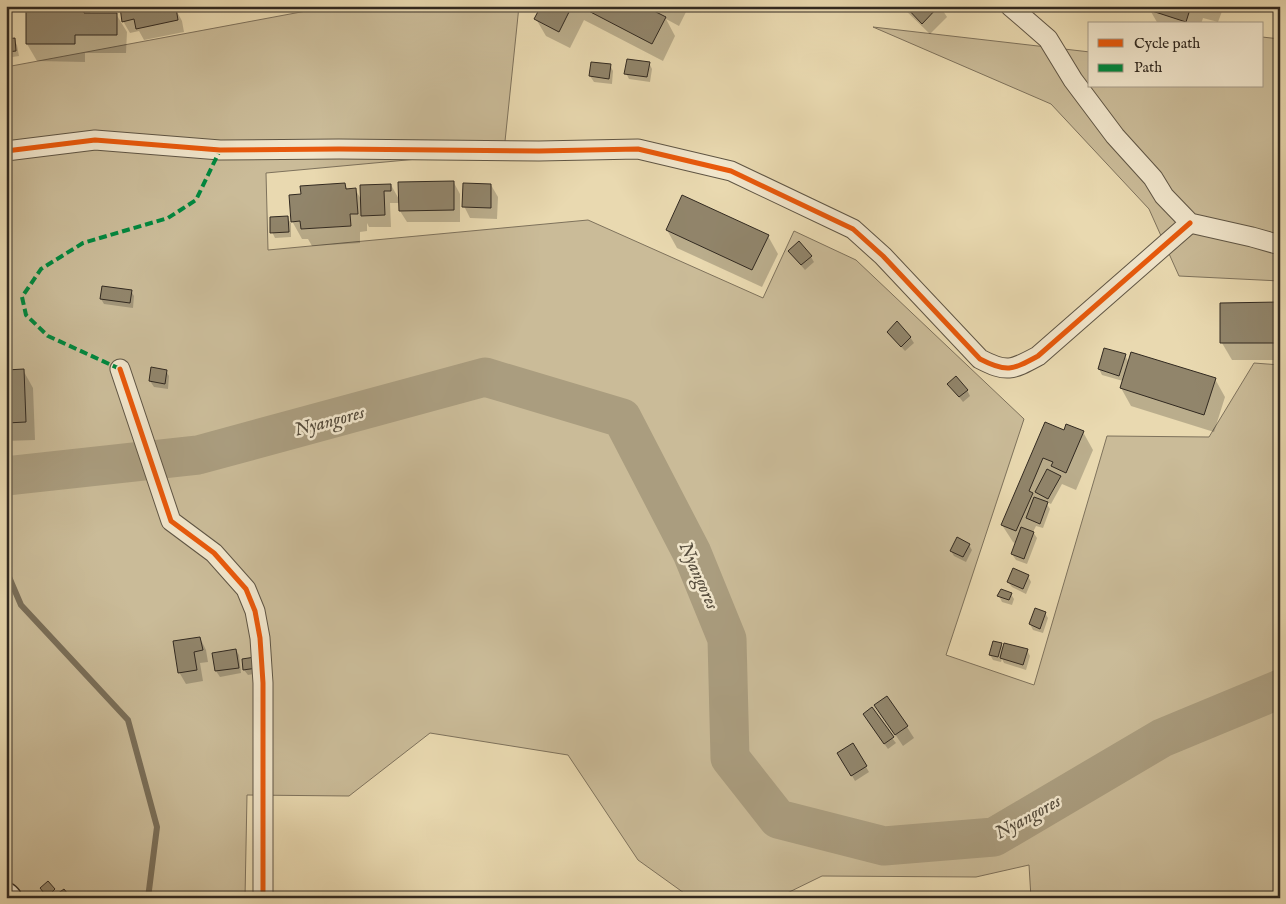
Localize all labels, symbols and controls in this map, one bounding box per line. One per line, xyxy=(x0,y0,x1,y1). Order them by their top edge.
legend xyxy=(1088,22,1264,88)
text: Cycle path xyxy=(1134,34,1200,53)
text: Path xyxy=(1134,58,1162,77)
water label: Nyangores xyxy=(292,401,368,443)
water label: Nyangores xyxy=(673,538,724,614)
water label: Nyangores xyxy=(991,790,1066,846)

